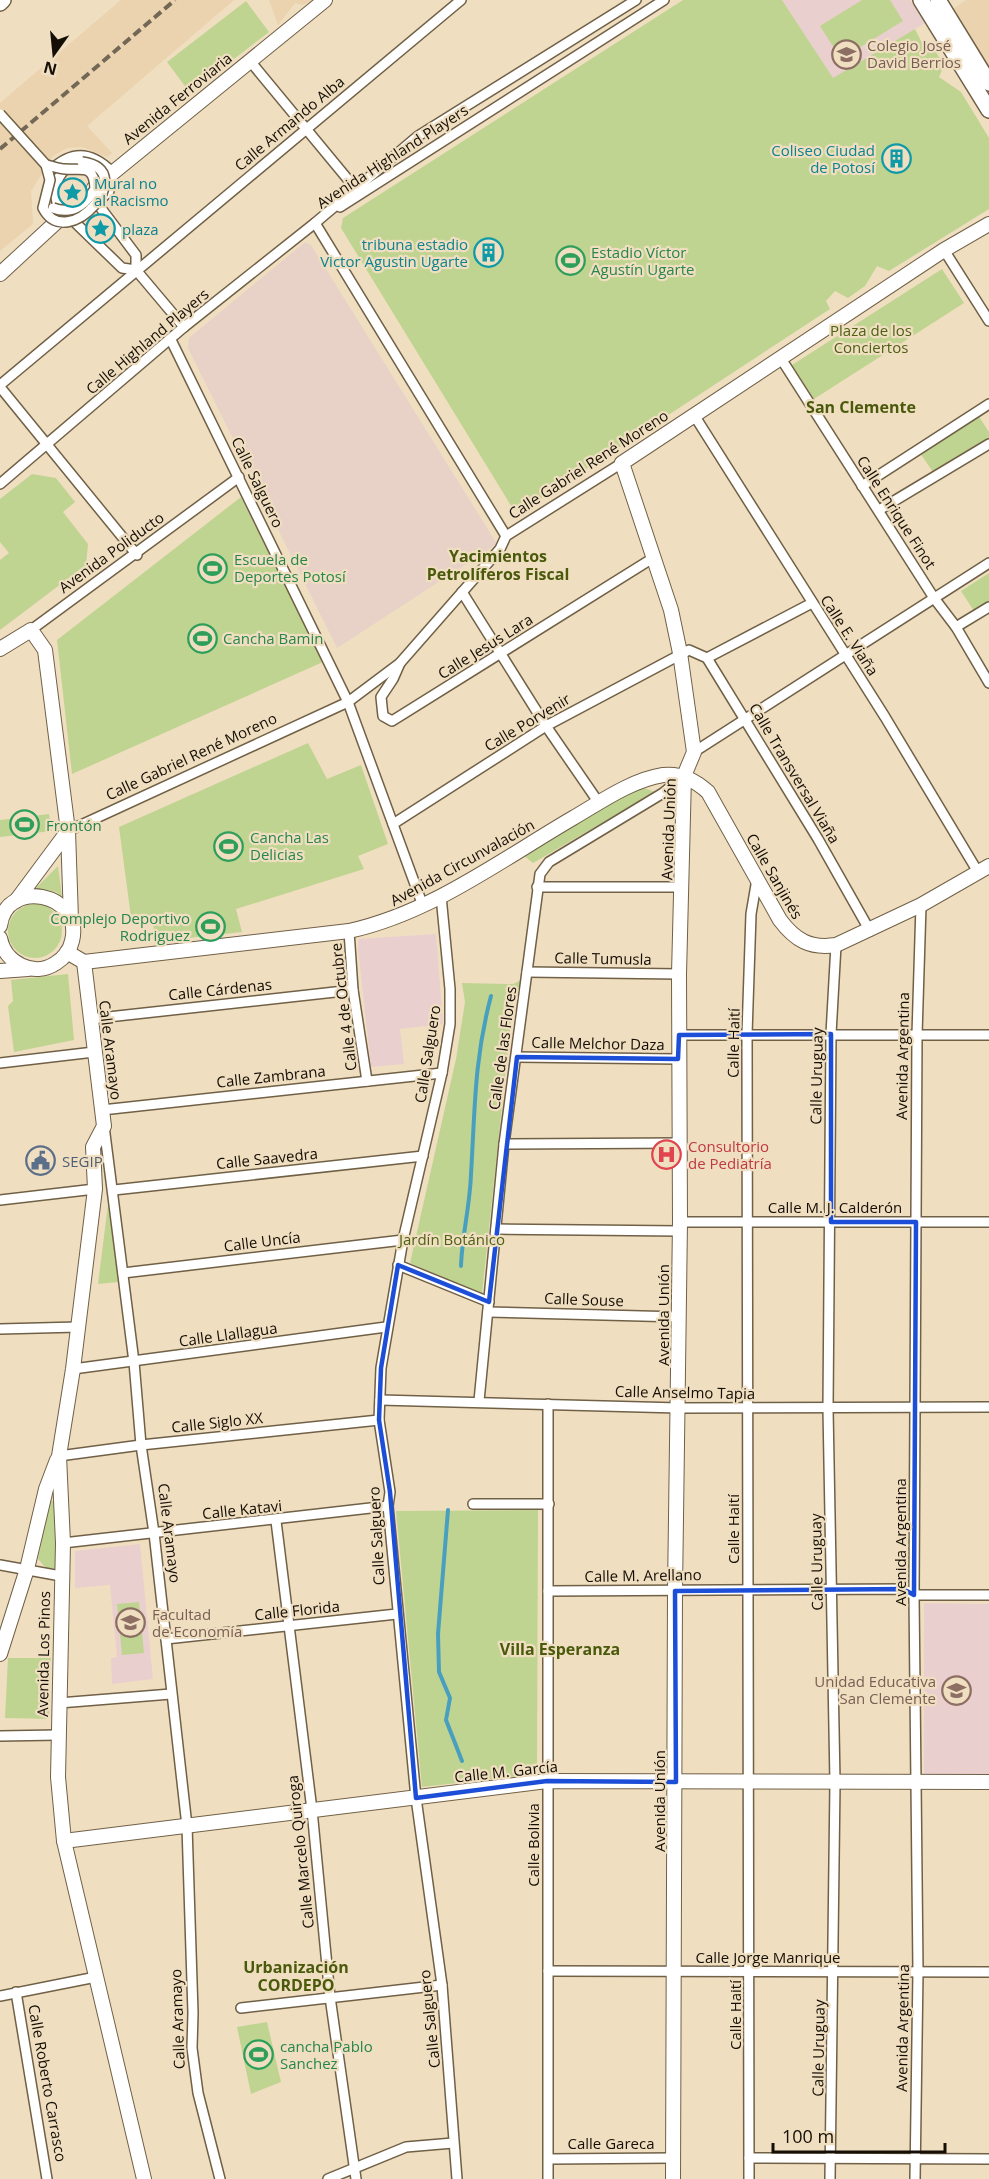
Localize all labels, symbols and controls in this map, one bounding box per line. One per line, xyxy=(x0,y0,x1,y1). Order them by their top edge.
north arrow xyxy=(24,24,84,84)
place label: Colegio José David Berrios xyxy=(867,35,961,72)
school or university icon: Colegio José David Berrios xyxy=(830,38,862,70)
street label: Avenida Ferroviaria xyxy=(118,48,236,148)
text: N xyxy=(41,56,59,81)
street label: Calle Armando Alba xyxy=(230,71,348,175)
street label: Avenida Highland Players xyxy=(312,99,472,213)
place label: Coliseo Ciudad de Potosí xyxy=(771,140,876,177)
building icon: Coliseo Ciudad de Potosí xyxy=(880,143,912,175)
place label: Mural no al Racismo xyxy=(94,173,169,210)
place icon: Mural no al Racismo xyxy=(57,176,89,208)
place icon: plaza xyxy=(85,213,117,245)
place label: plaza xyxy=(122,219,159,239)
place label: tribuna estadio Victor Agustin Ugarte xyxy=(320,234,468,271)
building icon: tribuna estadio Victor Agustin Ugarte xyxy=(473,237,505,269)
place label: Estadio Víctor Agustín Ugarte xyxy=(591,242,695,279)
sports icon: Estadio Víctor Agustín Ugarte xyxy=(554,245,586,277)
street label: Calle Highland Players xyxy=(81,284,213,398)
park label: Plaza de los Conciertos xyxy=(830,320,912,357)
district label: San Clemente xyxy=(806,396,916,418)
street label: Calle Gabriel René Moreno xyxy=(504,405,672,523)
street label: Calle Salguero xyxy=(227,433,289,531)
street label: Calle Enrique Finot xyxy=(853,452,941,572)
street label: Avenida Poliducto xyxy=(54,507,168,597)
district label: Yacimientos Petrolíferos Fiscal xyxy=(427,545,569,585)
place label: Escuela de Deportes Potosí xyxy=(234,549,347,586)
sports icon: Escuela de Deportes Potosí xyxy=(197,552,229,584)
street label: Calle E. Viaña xyxy=(816,591,884,679)
street label: Calle Jesus Lara xyxy=(434,609,536,683)
sports icon: Cancha Bamin xyxy=(186,622,218,654)
place label: Cancha Bamin xyxy=(223,628,324,648)
street label: Calle Porvenir xyxy=(480,688,574,756)
street label: Calle Transversal Viaña xyxy=(745,699,845,847)
street label: Calle Gabriel René Moreno xyxy=(102,708,280,804)
street label: Avenida Unión xyxy=(656,778,680,880)
sports icon: Frontón xyxy=(9,809,41,841)
street label: Avenida Circunvalación xyxy=(386,814,538,910)
place label: Frontón xyxy=(46,815,102,835)
place label: Cancha Las Delicias xyxy=(250,827,329,864)
sports icon: Cancha Las Delicias xyxy=(213,830,245,862)
street label: Calle Sanjinés xyxy=(742,830,808,922)
place label: Complejo Deportivo Rodriguez xyxy=(50,908,190,945)
sports icon: Complejo Deportivo Rodriguez xyxy=(195,911,227,943)
street label: Calle 4 de Octubre xyxy=(325,942,361,1072)
street label: Calle Tumusla xyxy=(554,947,652,969)
street label: Calle Cárdenas xyxy=(167,974,273,1004)
street label: Calle de las Flores xyxy=(483,985,521,1111)
street label: Avenida Argentina xyxy=(891,992,913,1120)
street label: Calle Aramayo xyxy=(95,999,127,1101)
street label: Calle Salguero xyxy=(409,1004,445,1104)
street label: Calle Haití xyxy=(722,1007,744,1078)
street label: Calle Uruguay xyxy=(805,1027,827,1125)
street label: Calle Melchor Daza xyxy=(531,1032,665,1054)
street label: Calle Zambrana xyxy=(215,1060,327,1092)
place label: Consultorio de Pediatría xyxy=(688,1136,772,1173)
hospital icon: Consultorio de Pediatría xyxy=(651,1139,683,1171)
street label: Calle Saavedra xyxy=(215,1143,319,1173)
public building icon: SEGIP xyxy=(25,1145,57,1177)
place label: SEGIP xyxy=(62,1151,103,1171)
street label: Calle M. J. Calderón xyxy=(768,1197,902,1217)
street label: Calle Uncía xyxy=(223,1226,301,1256)
park label: Jardín Botánico xyxy=(397,1229,505,1249)
street label: Avenida Unión xyxy=(653,1264,673,1366)
street label: Calle Souse xyxy=(544,1288,624,1310)
street label: Calle Llallagua xyxy=(177,1317,279,1351)
street label: Calle Anselmo Tapia xyxy=(615,1381,755,1403)
street label: Calle Siglo XX xyxy=(170,1407,264,1437)
street label: Avenida Argentina xyxy=(890,1478,910,1606)
street label: Calle Aramayo xyxy=(154,1482,186,1584)
street label: Calle Salguero xyxy=(363,1486,389,1586)
street label: Calle Haití xyxy=(723,1493,743,1564)
street label: Calle Katavi xyxy=(201,1495,283,1523)
street label: Calle Uruguay xyxy=(805,1513,827,1611)
street label: Calle M. Arellano xyxy=(584,1564,702,1586)
street label: Avenida Los Pinos xyxy=(32,1591,54,1717)
street label: Calle Florida xyxy=(253,1596,341,1624)
place label: Facultad de Economía xyxy=(152,1604,242,1641)
school or university icon: Facultad de Economía xyxy=(115,1607,147,1639)
district label: Villa Esperanza xyxy=(500,1638,620,1660)
place label: Unidad Educativa San Clemente xyxy=(814,1671,936,1708)
school or university icon: Unidad Educativa San Clemente xyxy=(941,1674,973,1706)
street label: Avenida Unión xyxy=(649,1750,669,1852)
street label: Calle M. García xyxy=(453,1756,559,1786)
street label: Calle Marcelo Quiroga xyxy=(282,1774,318,1930)
street label: Calle Bolivia xyxy=(523,1803,543,1887)
street label: Calle Jorge Manrique xyxy=(695,1947,841,1967)
district label: Urbanización CORDEPO xyxy=(243,1956,349,1996)
street label: Avenida Argentina xyxy=(891,1964,913,2092)
street label: Calle Aramayo xyxy=(165,1968,189,2070)
street label: Calle Salguero xyxy=(414,1969,444,2069)
street label: Calle Haití xyxy=(725,1979,745,2050)
street label: Calle Uruguay xyxy=(807,1999,829,2097)
street label: Calle Roberto Carrasco xyxy=(24,2003,72,2163)
place label: cancha Pablo Sanchez xyxy=(280,2036,373,2073)
sports icon: cancha Pablo Sanchez xyxy=(243,2039,275,2071)
scale bar xyxy=(773,2116,946,2154)
text: 100 m xyxy=(782,2124,834,2148)
street label: Calle Gareca xyxy=(568,2133,655,2153)

